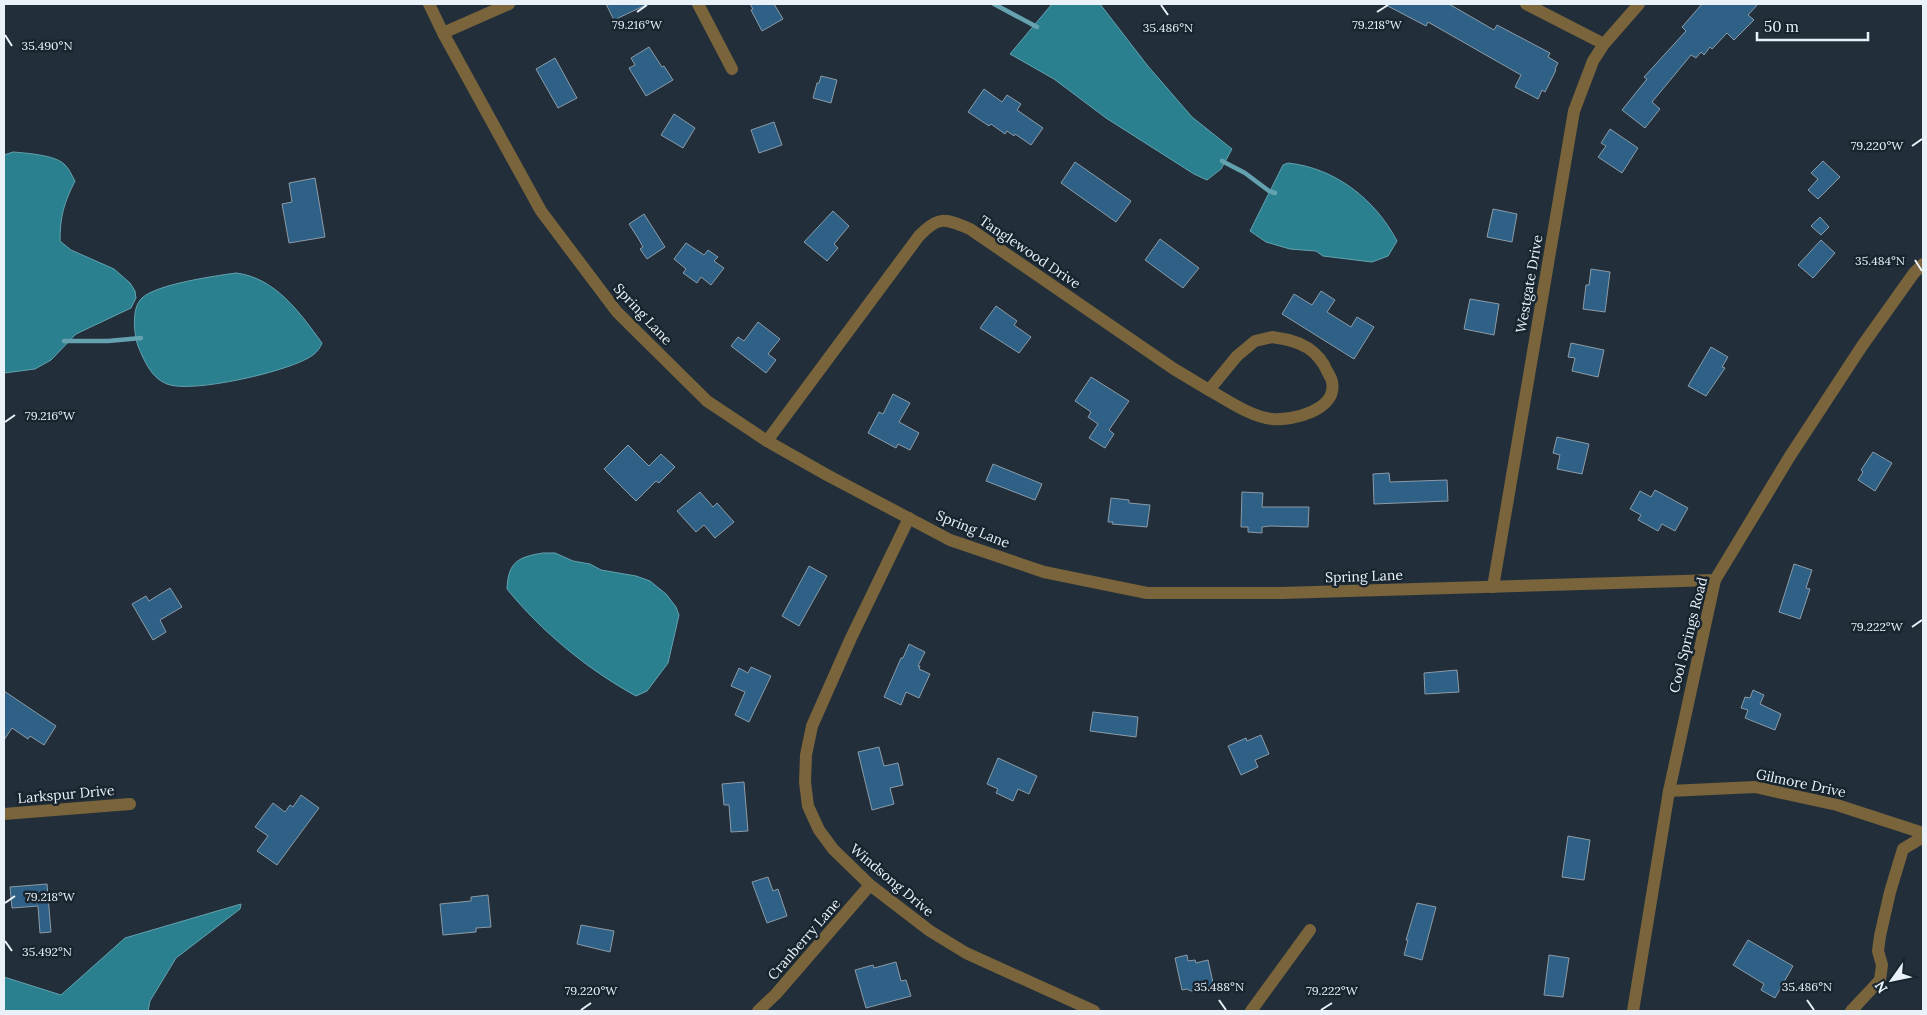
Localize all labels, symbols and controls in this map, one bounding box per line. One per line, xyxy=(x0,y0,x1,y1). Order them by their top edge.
scale bar xyxy=(1757,10,1868,42)
text: 79.216°W xyxy=(612,17,663,32)
text: 79.218°W xyxy=(1352,17,1403,32)
text: 50 m xyxy=(1764,17,1799,36)
text: 35.486°N xyxy=(1143,20,1193,35)
text: 35.490°N xyxy=(21,38,73,53)
text: 79.220°W xyxy=(1851,138,1904,153)
street label: Tanglewood Drive xyxy=(976,211,1084,293)
street label: Westgate Drive xyxy=(1512,233,1547,335)
text: 35.484°N xyxy=(1855,253,1905,268)
street label: Spring Lane xyxy=(610,279,676,349)
text: 79.216°W xyxy=(25,408,76,423)
street label: Spring Lane xyxy=(934,506,1013,552)
street label: Spring Lane xyxy=(1325,566,1404,586)
street label: Cool Springs Road xyxy=(1665,575,1711,695)
text: 79.222°W xyxy=(1851,619,1904,634)
street label: Gilmore Drive xyxy=(1754,765,1848,801)
street label: Larkspur Drive xyxy=(17,781,116,807)
street label: Windsong Drive xyxy=(846,840,938,921)
text: 79.218°W xyxy=(25,889,76,904)
street label: Cranberry Lane xyxy=(764,894,845,984)
text: 35.492°N xyxy=(22,944,72,959)
north arrow xyxy=(1867,955,1917,1005)
text: N xyxy=(1871,977,1892,997)
text: 35.488°N xyxy=(1194,979,1244,994)
text: 35.486°N xyxy=(1782,979,1832,994)
text: 79.220°W xyxy=(565,983,618,998)
text: 79.222°W xyxy=(1306,983,1359,998)

